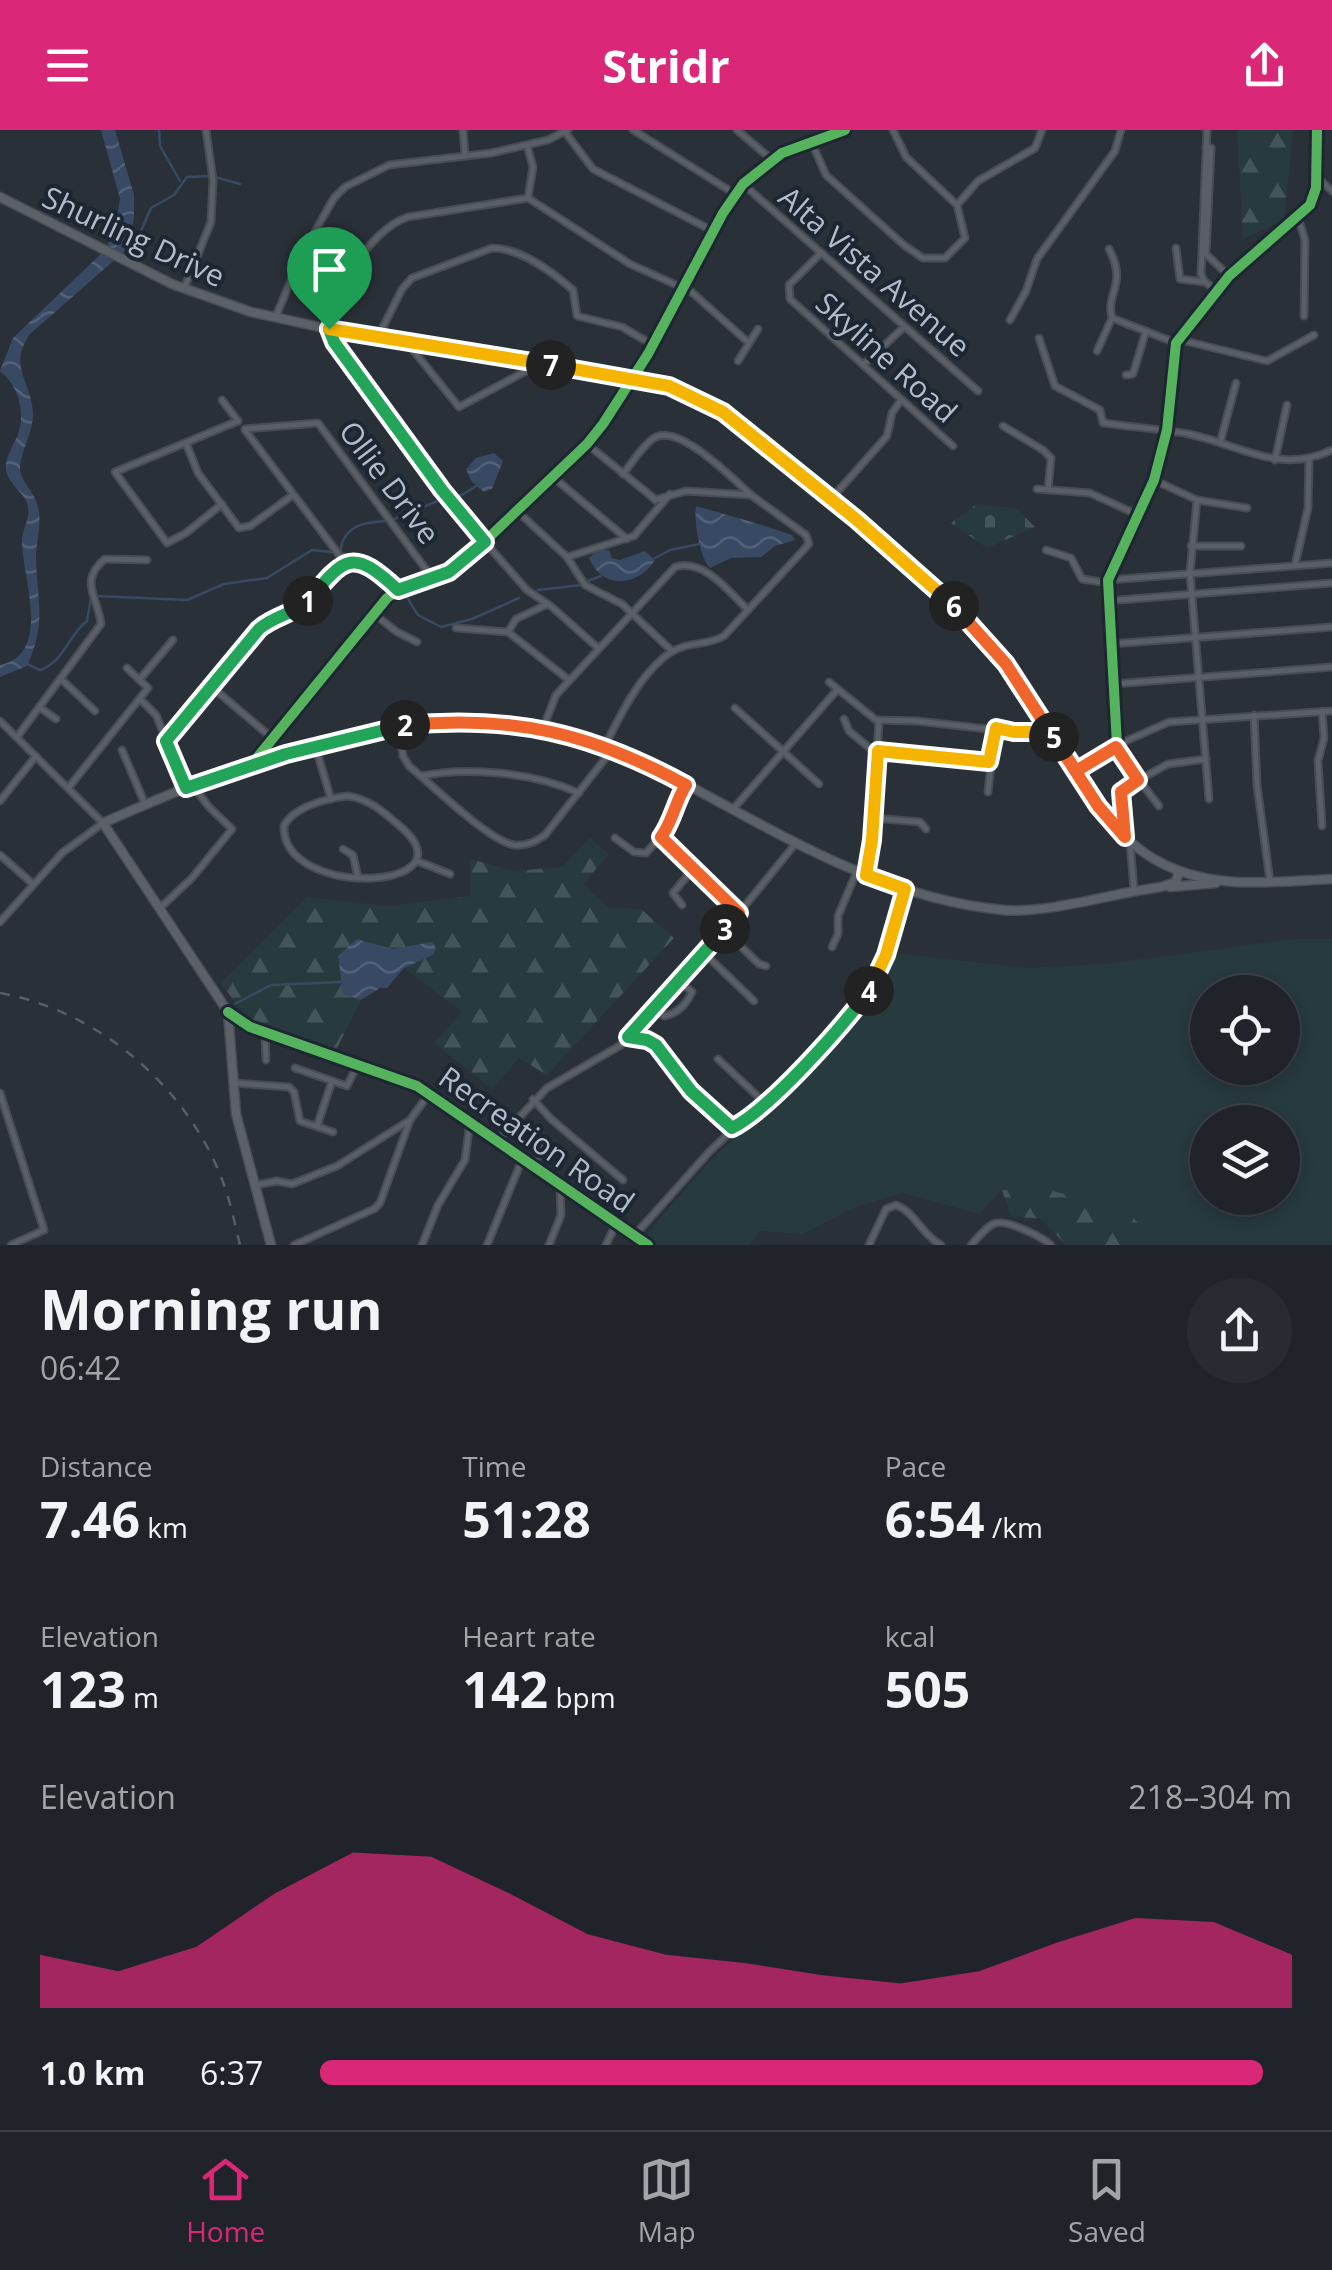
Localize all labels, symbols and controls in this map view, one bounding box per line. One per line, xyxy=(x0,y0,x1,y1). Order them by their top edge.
text: Stridr xyxy=(602,35,730,96)
icon: menu xyxy=(40,38,95,93)
icon: share xyxy=(1237,38,1292,93)
street label: Shurling Drive xyxy=(36,176,232,296)
street label: Alta Vista Avenue xyxy=(771,176,979,366)
pin xyxy=(287,227,372,330)
icon: arrive xyxy=(302,242,357,297)
street label: Skyline Road xyxy=(808,283,966,431)
pin: 7 xyxy=(526,340,576,390)
text: 7 xyxy=(543,346,559,384)
street label: Ollie Drive xyxy=(330,412,450,552)
pin: 1 xyxy=(283,576,333,626)
pin: 6 xyxy=(929,581,979,631)
text: 1 xyxy=(300,582,316,620)
text: 6 xyxy=(946,587,962,625)
pin: 2 xyxy=(380,700,430,750)
text: 2 xyxy=(397,706,413,744)
pin: 5 xyxy=(1029,712,1079,762)
text: 5 xyxy=(1046,718,1062,756)
pin: 3 xyxy=(700,904,750,954)
text: 3 xyxy=(717,910,733,948)
pin: 4 xyxy=(844,966,894,1016)
text: 4 xyxy=(861,972,877,1010)
map controls xyxy=(1190,975,1300,1215)
button: locate xyxy=(1190,975,1300,1085)
street label: Recreation Road xyxy=(431,1056,643,1222)
button: layers xyxy=(1190,1105,1300,1215)
text: Morning run xyxy=(40,1271,383,1346)
button: share xyxy=(1187,1278,1292,1383)
text: 06:42 xyxy=(40,1346,122,1389)
text: Distance xyxy=(40,1447,153,1485)
text: Time xyxy=(462,1447,526,1485)
text: Pace xyxy=(885,1447,946,1485)
text: 7.46 xyxy=(40,1485,140,1553)
text: 51:28 xyxy=(462,1485,591,1553)
text: 6:54 xyxy=(885,1485,985,1553)
text: km xyxy=(140,1508,188,1546)
text: /km xyxy=(985,1508,1043,1546)
text: Elevation xyxy=(40,1617,159,1655)
text: Heart rate xyxy=(462,1617,596,1655)
text: kcal xyxy=(885,1617,935,1655)
text: 123 xyxy=(40,1655,126,1723)
text: 142 xyxy=(462,1655,548,1723)
text: 505 xyxy=(885,1655,970,1723)
text: m xyxy=(126,1678,159,1716)
text: bpm xyxy=(548,1678,616,1716)
text: Elevation xyxy=(40,1775,176,1818)
text: 218–304 m xyxy=(1128,1775,1292,1818)
text: 1.0 km xyxy=(40,2051,145,2094)
text: 6:37 xyxy=(200,2051,263,2094)
tab: Home xyxy=(186,2152,265,2250)
tab: Map xyxy=(638,2152,696,2250)
tab: Saved xyxy=(1068,2152,1146,2250)

